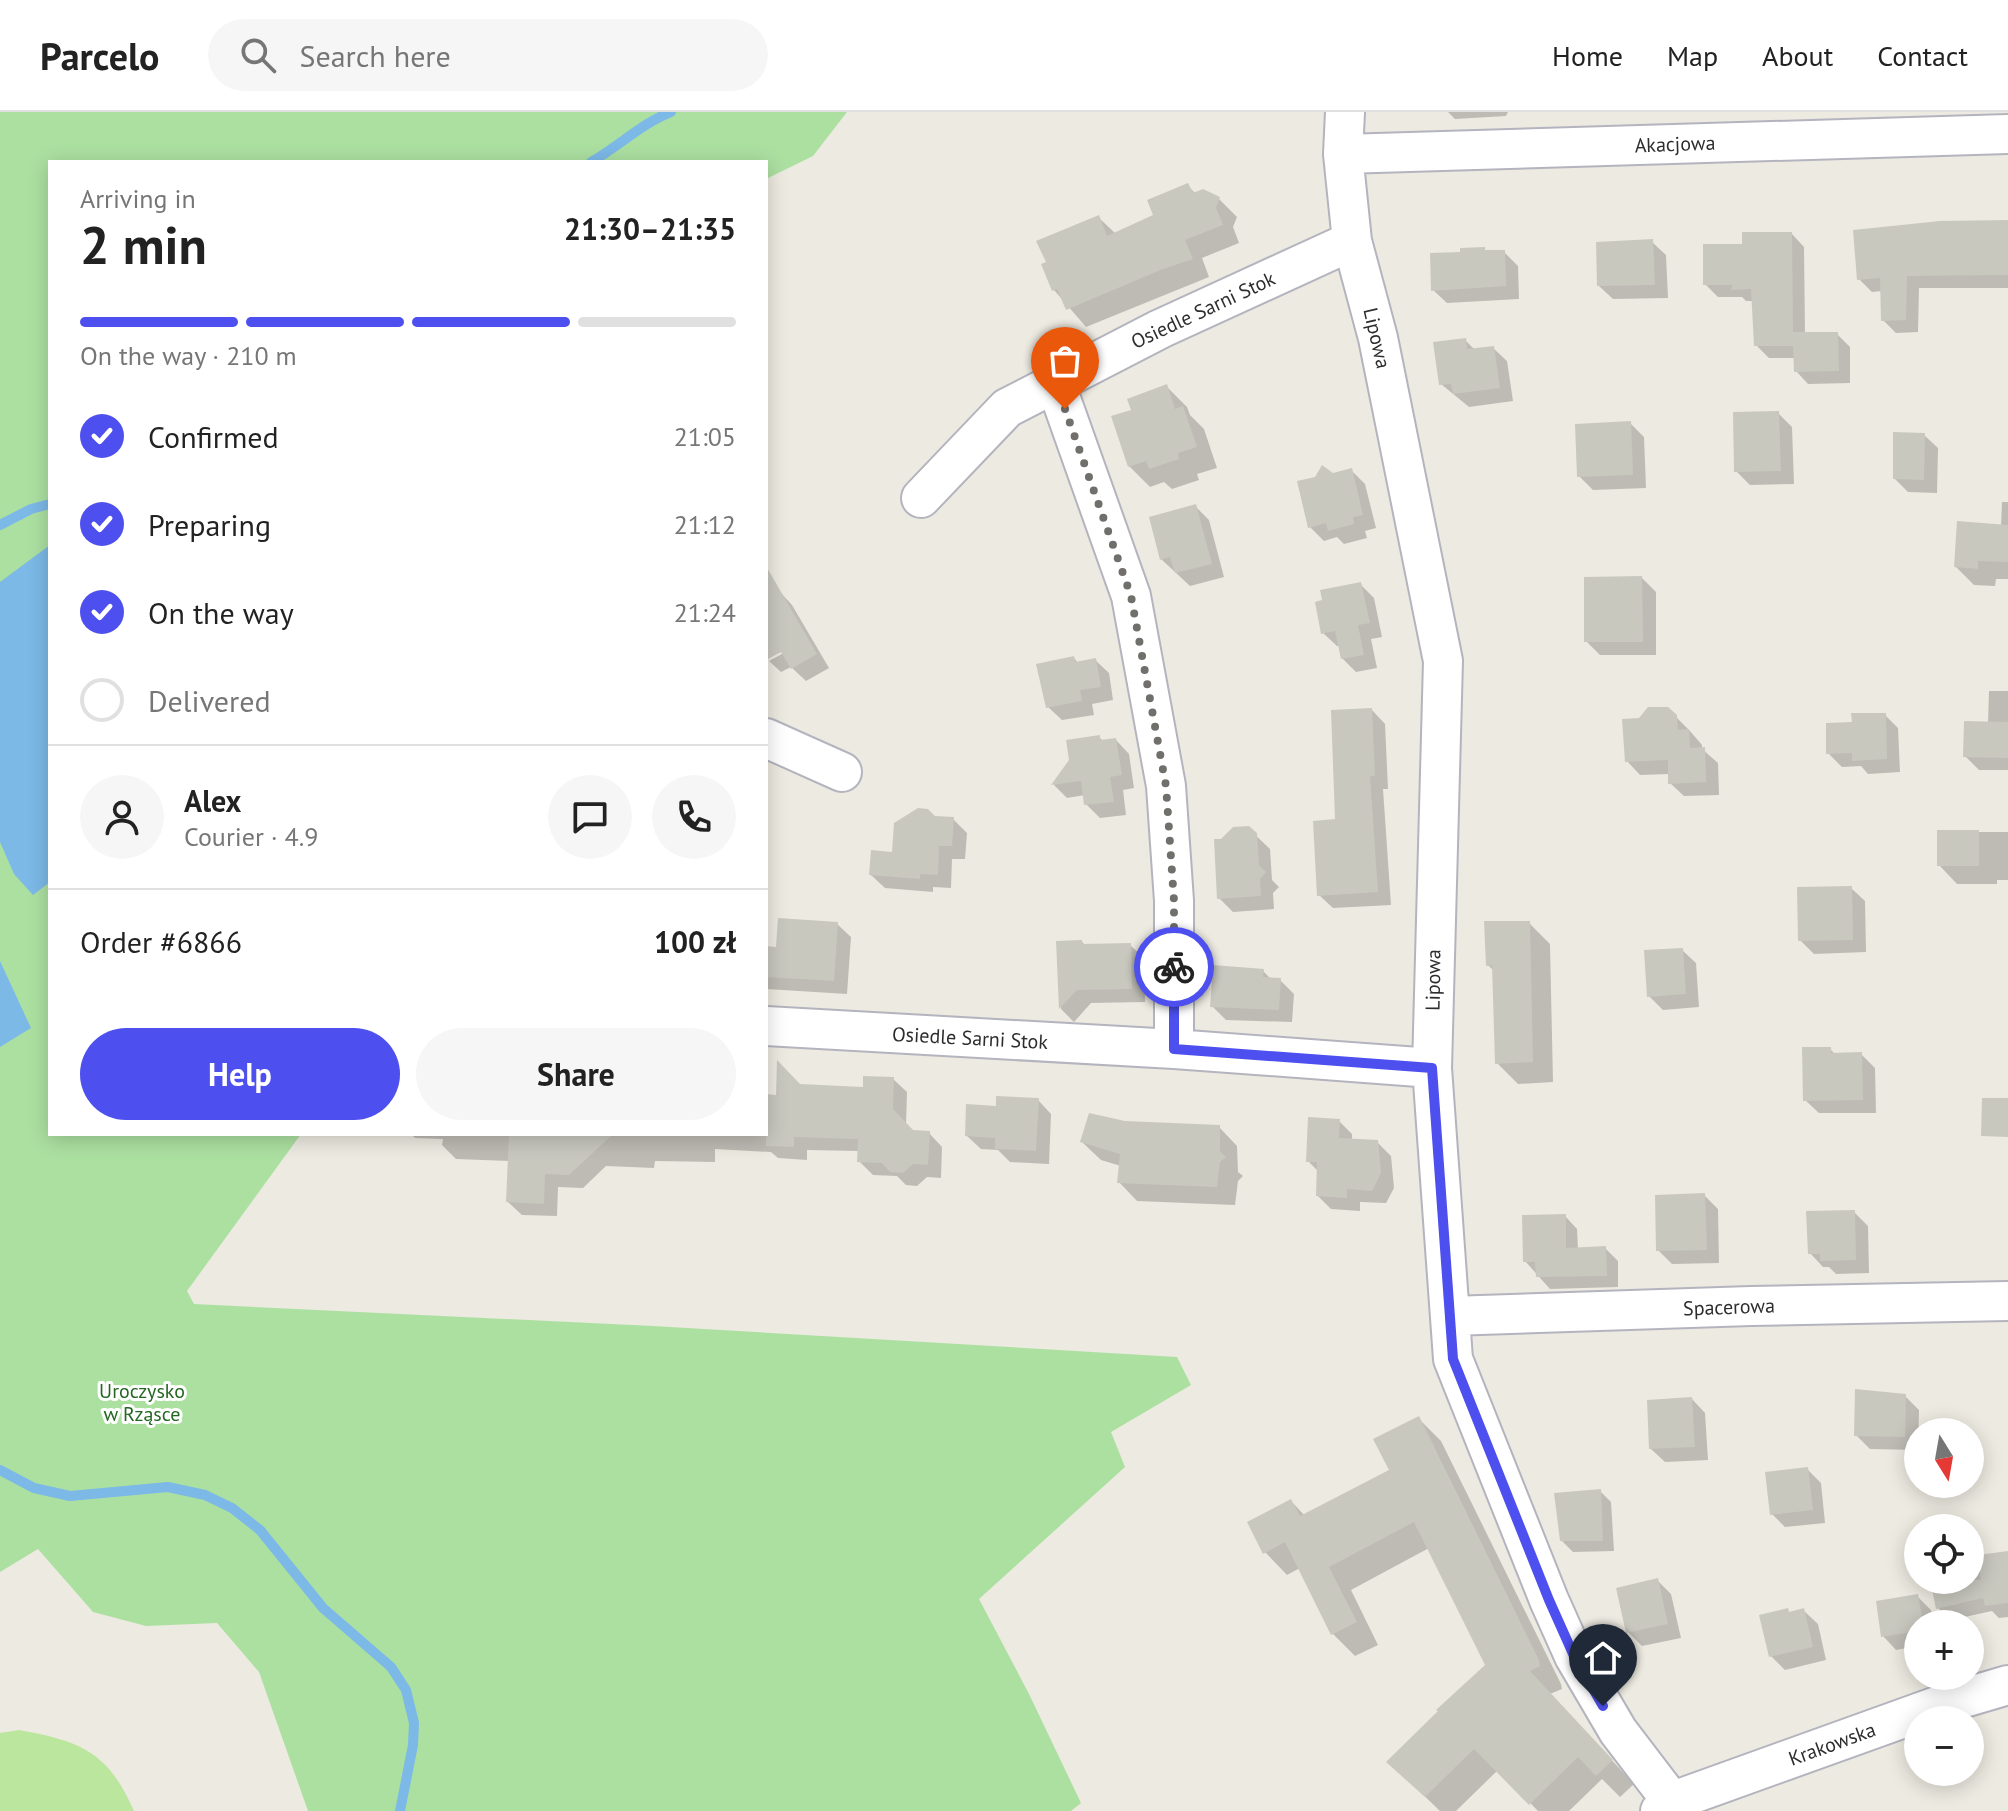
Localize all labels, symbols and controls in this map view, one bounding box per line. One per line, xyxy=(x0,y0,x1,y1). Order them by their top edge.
search box xyxy=(208,19,768,91)
text: Parcelo xyxy=(40,31,160,80)
icon: search xyxy=(236,33,280,77)
text: Search here xyxy=(300,36,451,75)
text: Home xyxy=(1552,37,1623,74)
text: Map xyxy=(1667,37,1718,74)
text: About xyxy=(1762,37,1833,74)
text: Contact xyxy=(1877,37,1968,74)
street label: Akacjowa xyxy=(1634,130,1716,158)
text: Arriving in xyxy=(80,182,196,215)
text: 21:30–21:35 xyxy=(564,209,736,248)
text: 2 min xyxy=(80,211,207,278)
street label: Osiedle Sarni Stok xyxy=(1127,265,1280,355)
street label: Lipowa xyxy=(1357,305,1397,371)
pin xyxy=(1031,327,1099,409)
text: On the way · 210 m xyxy=(80,339,297,372)
icon: bag xyxy=(1043,339,1087,383)
icon: check xyxy=(80,414,124,458)
text: Confirmed xyxy=(148,417,279,456)
text: 21:05 xyxy=(674,420,736,453)
icon: check xyxy=(80,502,124,546)
text: Preparing xyxy=(148,505,271,544)
text: 21:12 xyxy=(674,508,736,541)
icon: check xyxy=(80,590,124,634)
text: On the way xyxy=(148,593,294,632)
text: 21:24 xyxy=(674,596,736,629)
text: Delivered xyxy=(148,681,271,720)
button: person xyxy=(80,775,164,859)
button: chat xyxy=(548,775,632,859)
button: phone xyxy=(652,775,736,859)
text: Alex xyxy=(184,781,241,820)
text: Courier · 4.9 xyxy=(184,820,318,853)
text: Order #6866 xyxy=(80,922,242,961)
text: 100 zł xyxy=(654,922,736,961)
courier xyxy=(1134,927,1214,1007)
icon: bike xyxy=(1152,945,1196,989)
street label: Lipowa xyxy=(1419,949,1447,1011)
street label: Osiedle Sarni Stok xyxy=(891,1021,1049,1055)
button: Help xyxy=(80,1028,400,1120)
button: Share xyxy=(416,1028,736,1120)
street label: Spacerowa xyxy=(1683,1292,1775,1322)
park label: Uroczysko w Rząsce xyxy=(99,1378,185,1427)
north arrow xyxy=(1904,1418,1984,1498)
map controls xyxy=(1904,1418,1984,1786)
button: locate xyxy=(1904,1514,1984,1594)
button: + xyxy=(1904,1610,1984,1690)
pin xyxy=(1569,1624,1637,1706)
icon: home xyxy=(1581,1636,1625,1680)
button: − xyxy=(1904,1706,1984,1786)
street label: Krakowska xyxy=(1785,1716,1879,1772)

